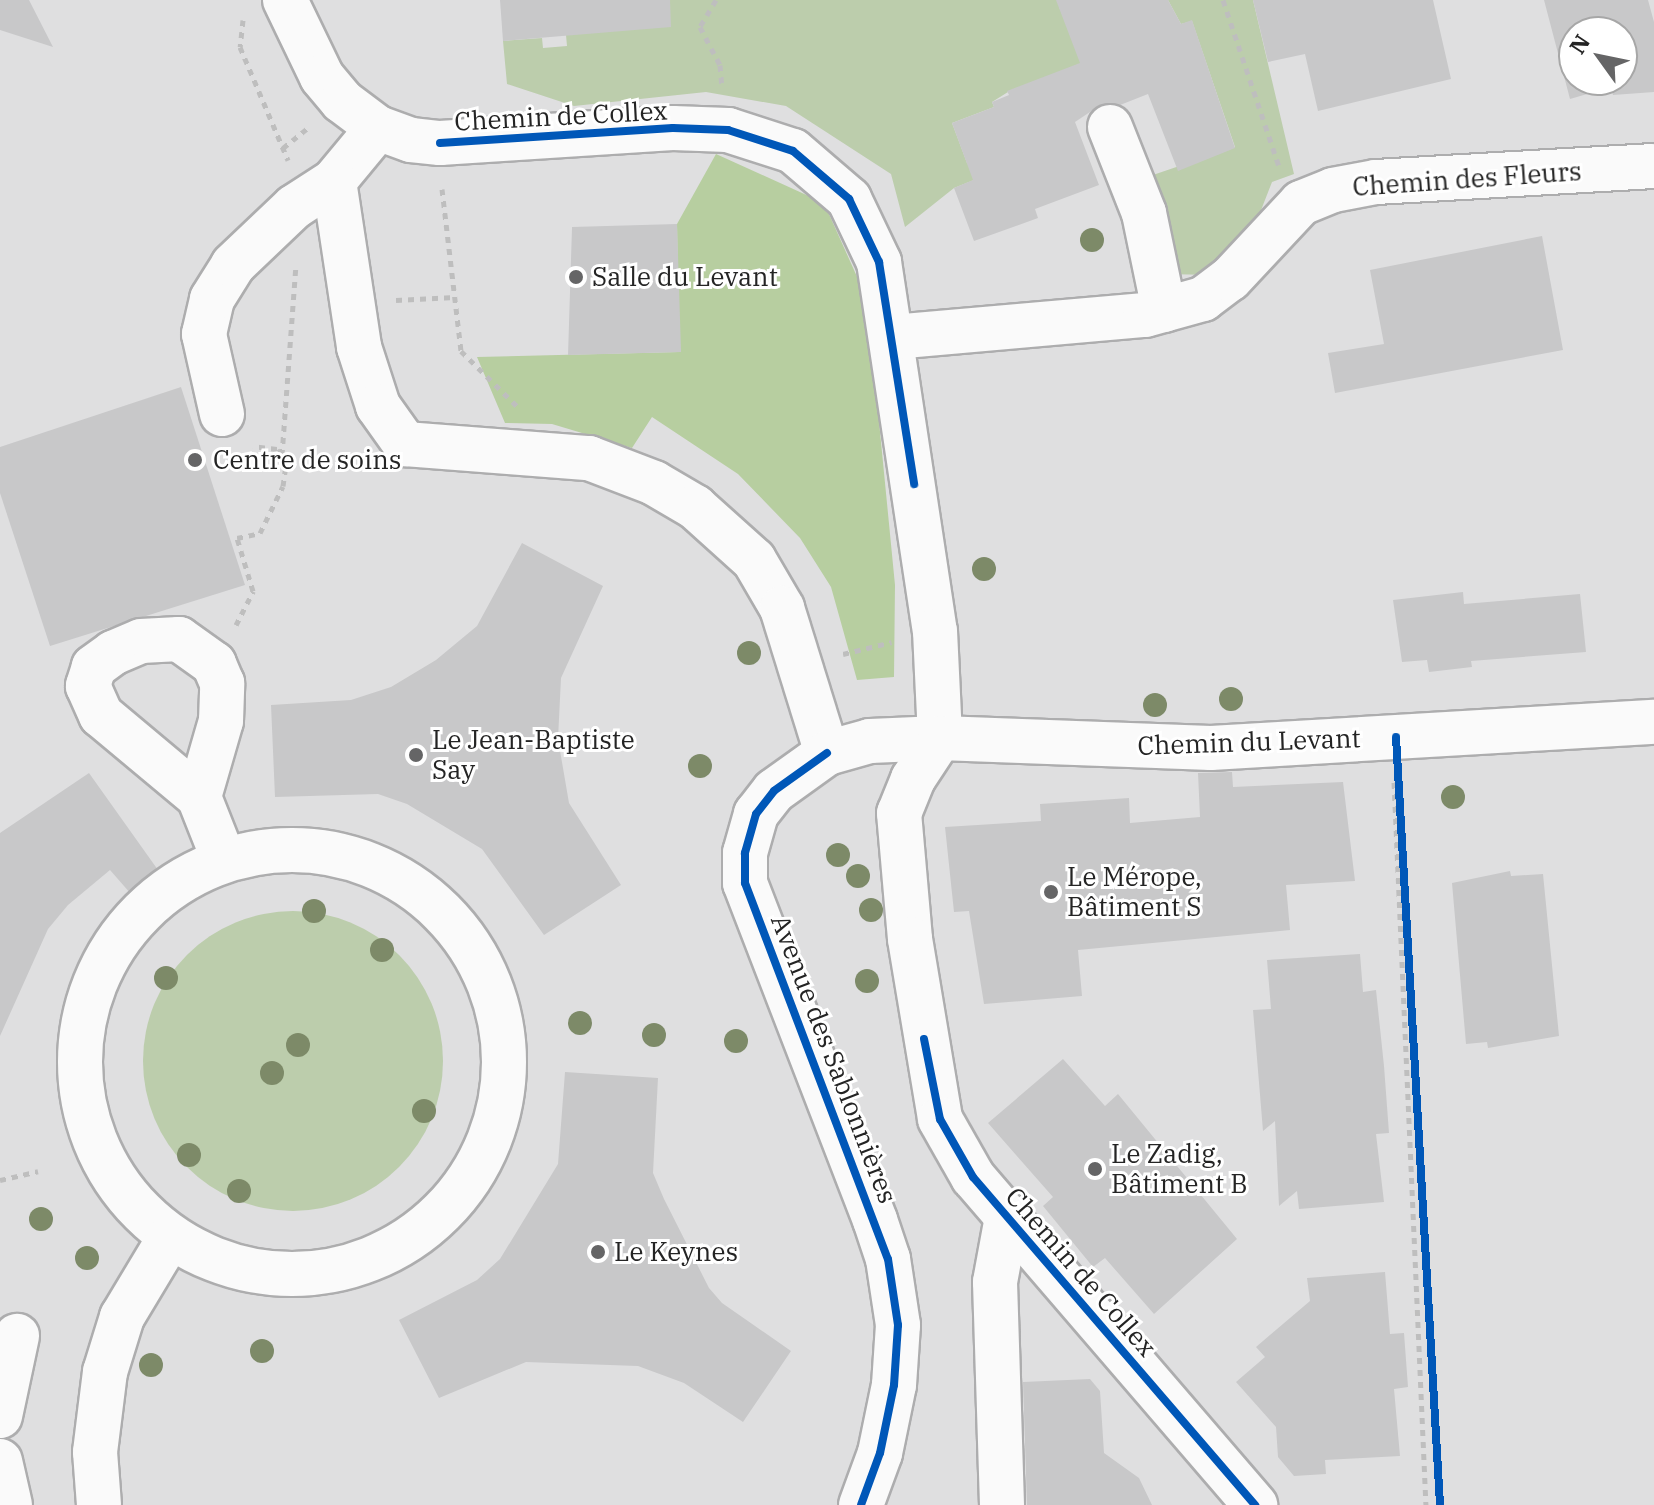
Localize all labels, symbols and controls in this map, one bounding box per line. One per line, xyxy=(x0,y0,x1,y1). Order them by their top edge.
north arrow xyxy=(1558,16,1638,96)
text: N xyxy=(1562,29,1596,59)
street label: Chemin de Collex xyxy=(454,95,668,137)
street label: Chemin des Fleurs xyxy=(1351,155,1583,203)
place label: Salle du Levant xyxy=(592,261,778,293)
marker: Salle du Levant xyxy=(567,268,585,286)
place label: Centre de soins xyxy=(213,444,401,476)
marker: Centre de soins xyxy=(184,449,206,471)
street label: Chemin du Levant xyxy=(1137,723,1361,761)
place label: Le Jean-Baptiste Say xyxy=(432,724,635,786)
marker: Le Jean-Baptiste Say xyxy=(407,746,425,764)
place label: Le Mérope, Bâtiment S xyxy=(1067,861,1202,922)
marker: Le Mérope, Bâtiment S xyxy=(1042,883,1060,901)
street label: Avenue des Sablonnières xyxy=(764,910,904,1208)
place label: Le Zadig, Bâtiment B xyxy=(1111,1138,1248,1200)
marker: Le Zadig, Bâtiment B xyxy=(1086,1160,1104,1178)
street label: Chemin de Collex xyxy=(999,1181,1163,1363)
place label: Le Keynes xyxy=(614,1236,738,1268)
marker: Le Keynes xyxy=(589,1243,607,1261)

